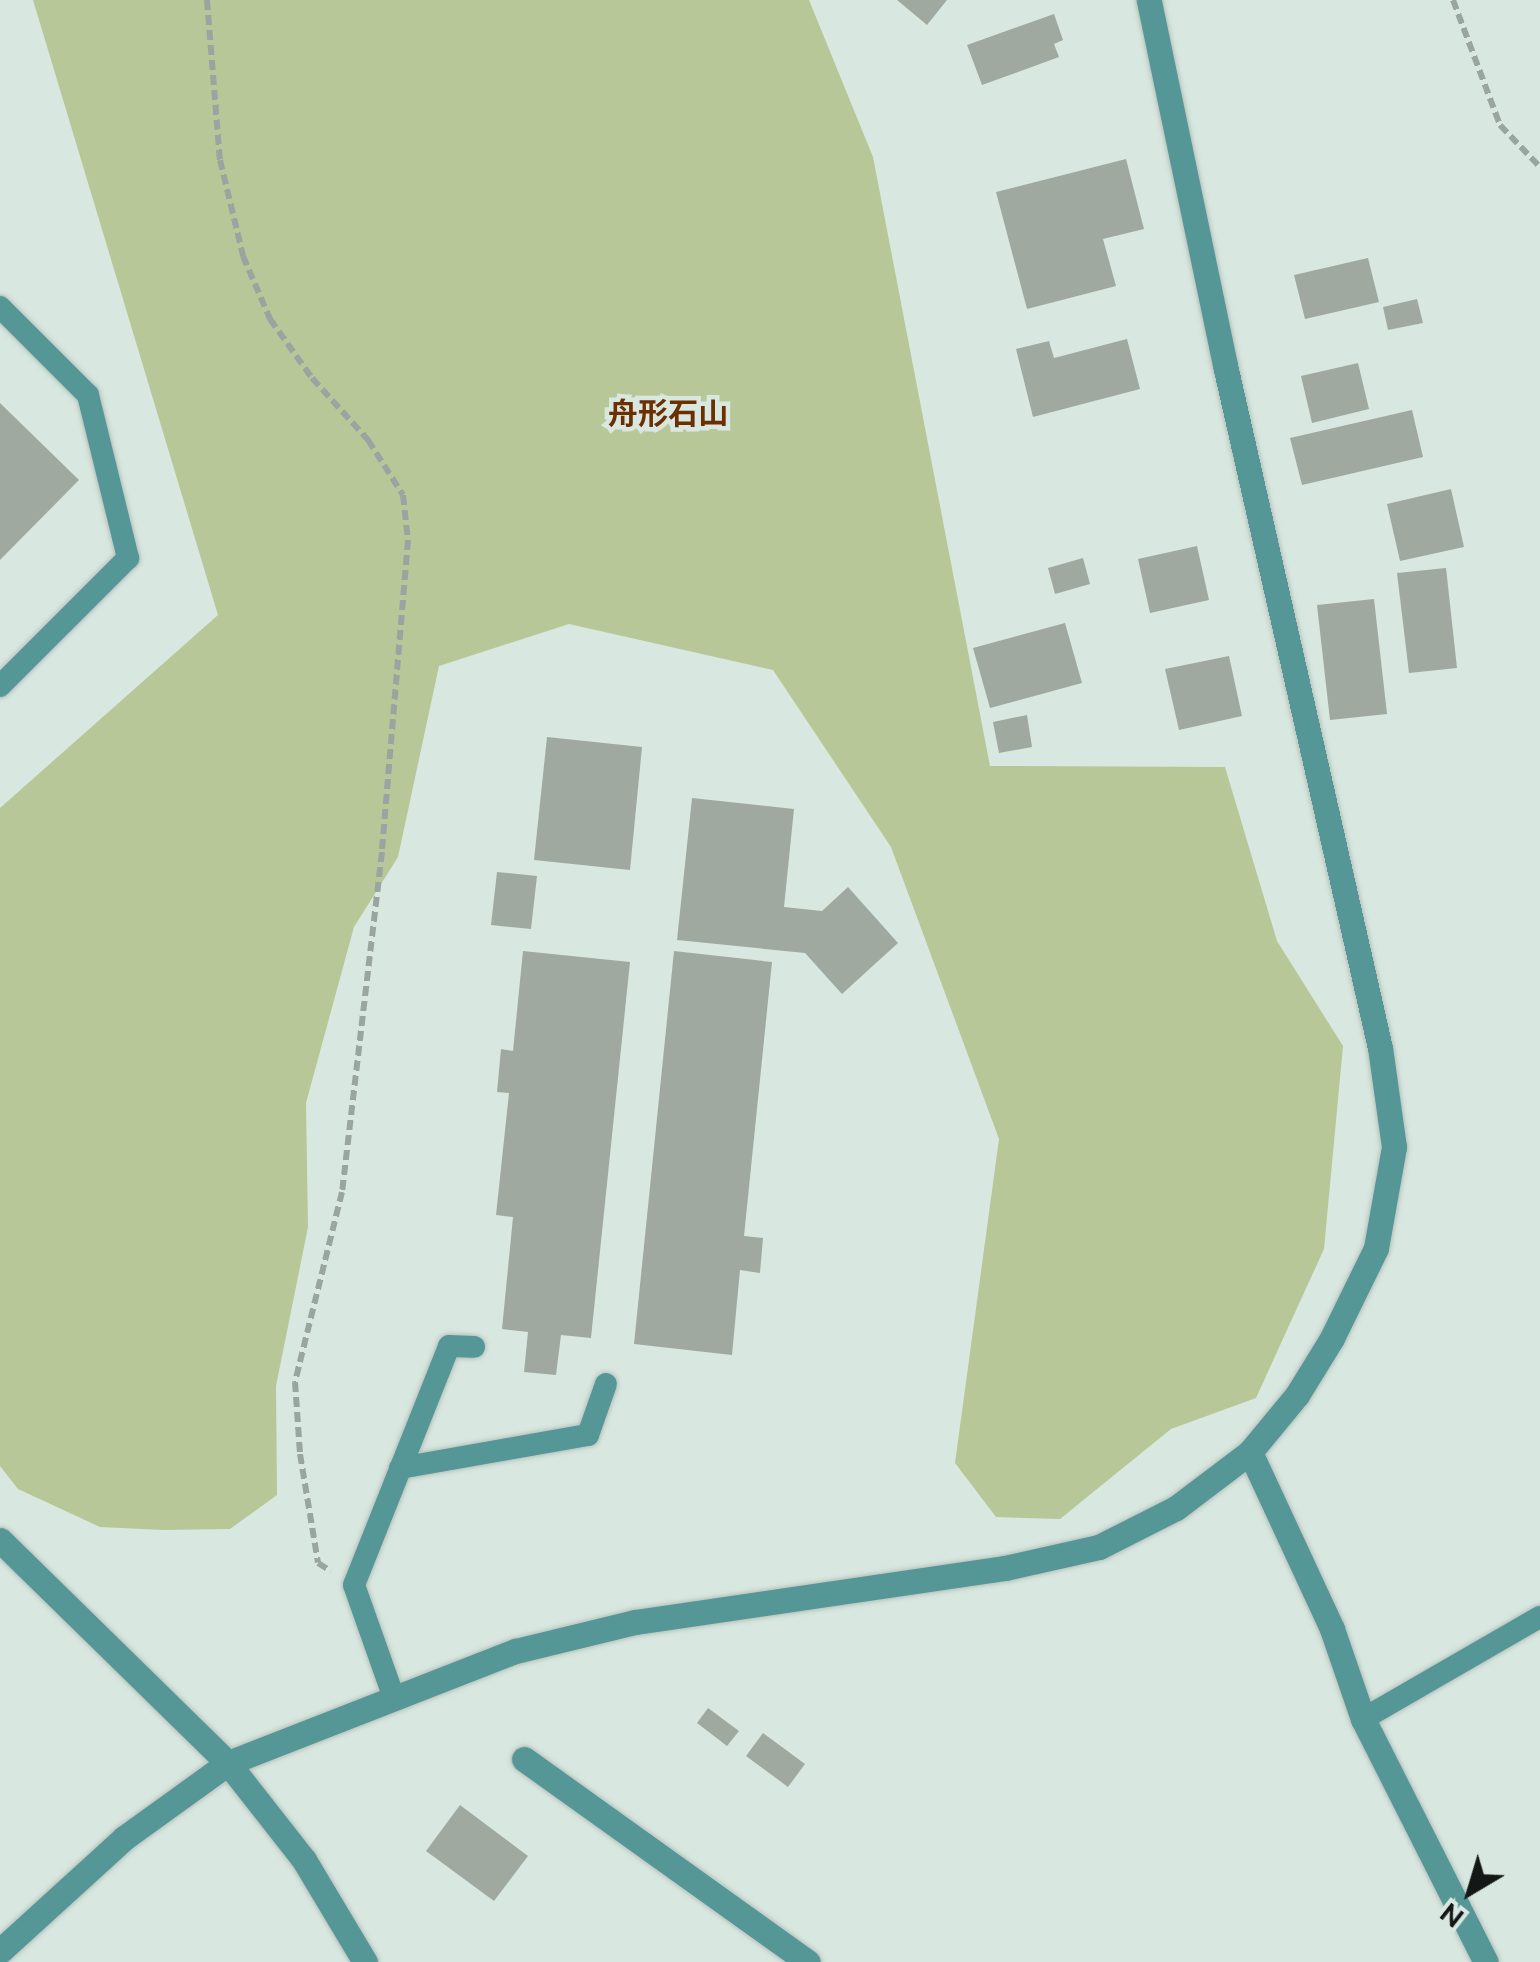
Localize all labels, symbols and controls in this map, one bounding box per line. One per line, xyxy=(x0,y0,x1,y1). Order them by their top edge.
district label: 舟形石山 xyxy=(608,395,728,431)
north arrow xyxy=(1420,1842,1520,1942)
text: N xyxy=(1433,1897,1469,1935)

